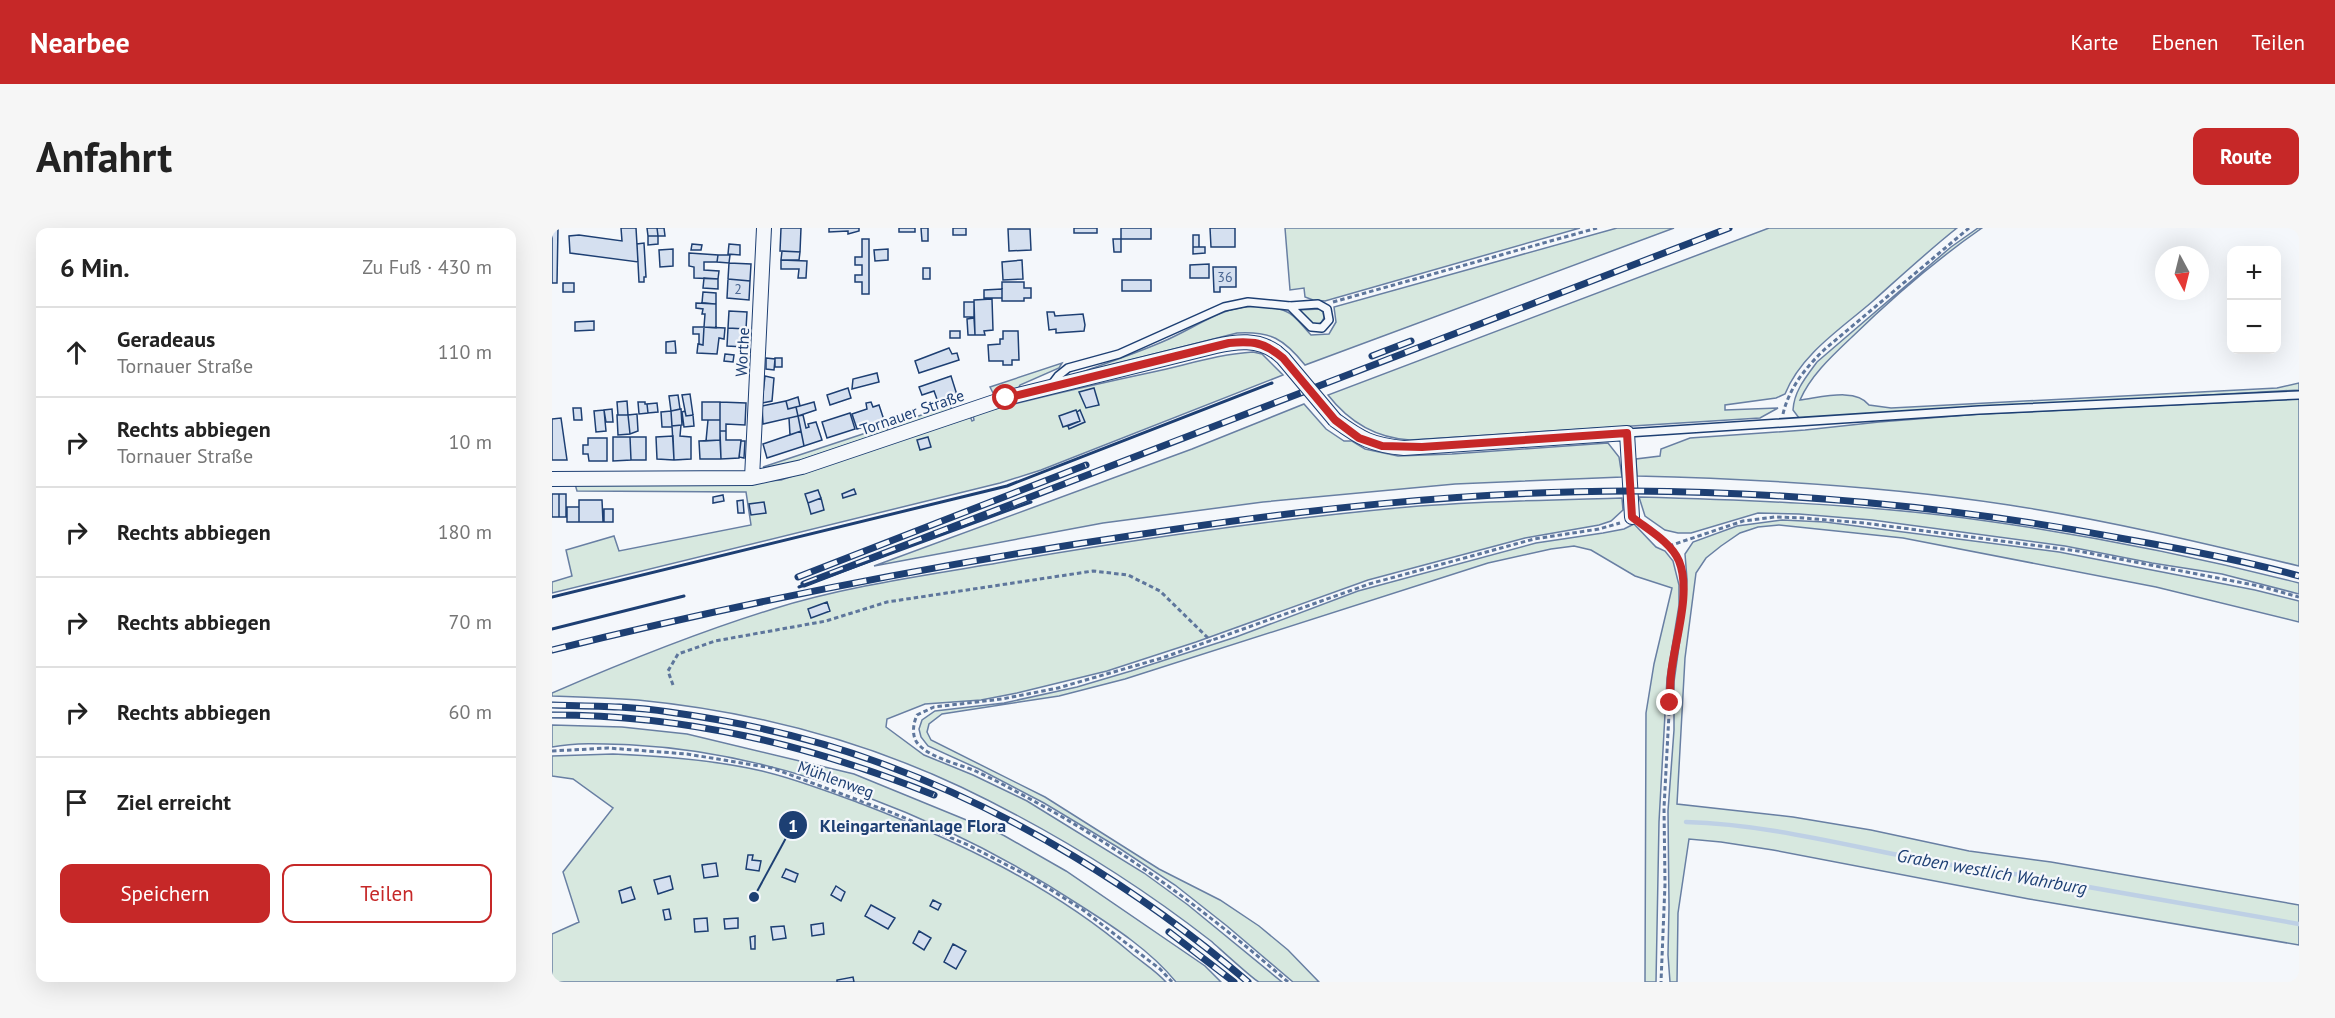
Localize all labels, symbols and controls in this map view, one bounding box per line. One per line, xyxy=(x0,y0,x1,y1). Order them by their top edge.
text: Nearbee xyxy=(30,24,130,61)
text: Karte xyxy=(2071,29,2119,56)
text: Ebenen xyxy=(2152,29,2218,56)
text: Teilen xyxy=(2251,29,2305,56)
button: Route xyxy=(2193,128,2299,185)
text: Anfahrt xyxy=(36,129,172,184)
north arrow xyxy=(2155,246,2209,300)
map controls xyxy=(2227,246,2281,354)
button: + xyxy=(2227,246,2281,300)
text: 6 Min. xyxy=(60,251,130,284)
text: Zu Fuß · 430 m xyxy=(362,254,492,280)
house number: 36 xyxy=(1217,268,1233,286)
house number: 2 xyxy=(734,280,742,298)
button: − xyxy=(2227,300,2281,354)
text: Geradeaus xyxy=(117,325,215,353)
street label: Worthe xyxy=(731,327,753,377)
icon: ahead xyxy=(60,336,93,369)
text: 110 m xyxy=(438,339,492,365)
text: Tornauer Straße xyxy=(117,353,253,379)
route start xyxy=(992,384,1018,410)
street label: Tornauer Straße xyxy=(857,385,967,439)
text: Rechts abbiegen xyxy=(117,415,271,443)
icon: right xyxy=(60,426,93,459)
text: 10 m xyxy=(449,429,492,455)
text: Tornauer Straße xyxy=(117,443,253,469)
icon: right xyxy=(60,516,93,549)
text: Rechts abbiegen xyxy=(117,518,271,546)
text: 180 m xyxy=(438,519,492,545)
icon: right xyxy=(60,606,93,639)
text: Rechts abbiegen xyxy=(117,608,271,636)
text: 70 m xyxy=(449,609,492,635)
route end xyxy=(1656,689,1682,715)
icon: right xyxy=(60,696,93,729)
text: Rechts abbiegen xyxy=(117,698,271,726)
text: 60 m xyxy=(449,699,492,725)
street label: Mühlenweg xyxy=(795,756,877,802)
icon: arrive xyxy=(60,786,93,819)
text: Ziel erreicht xyxy=(117,788,231,816)
callout: Kleingartenanlage Flora xyxy=(778,807,1018,843)
text: 1 xyxy=(788,814,798,837)
text: Kleingartenanlage Flora xyxy=(820,814,1006,837)
water label: Graben westlich Wahrburg xyxy=(1895,843,2089,900)
button: Speichern xyxy=(60,864,270,923)
button: Teilen xyxy=(282,864,492,923)

